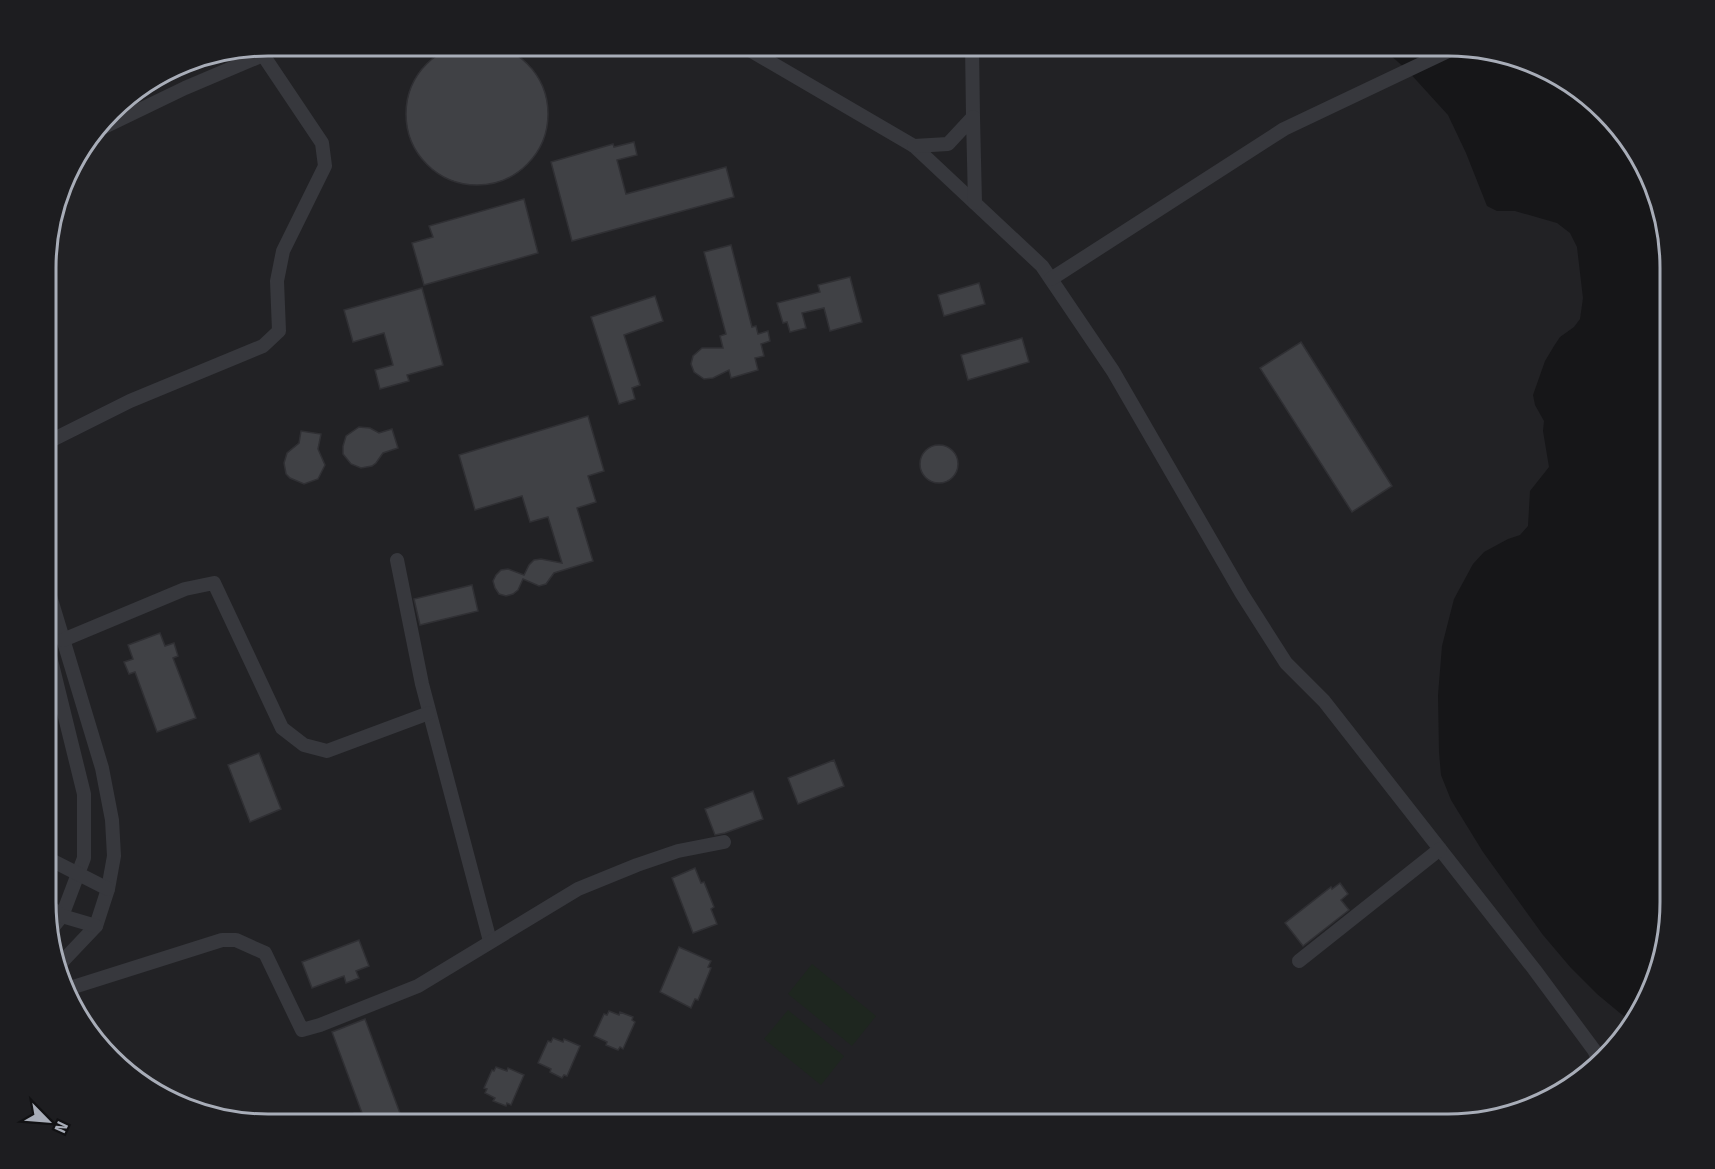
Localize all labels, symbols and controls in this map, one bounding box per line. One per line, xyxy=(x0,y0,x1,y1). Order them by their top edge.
north arrow xyxy=(18,1091,78,1151)
text: N xyxy=(50,1118,72,1136)

